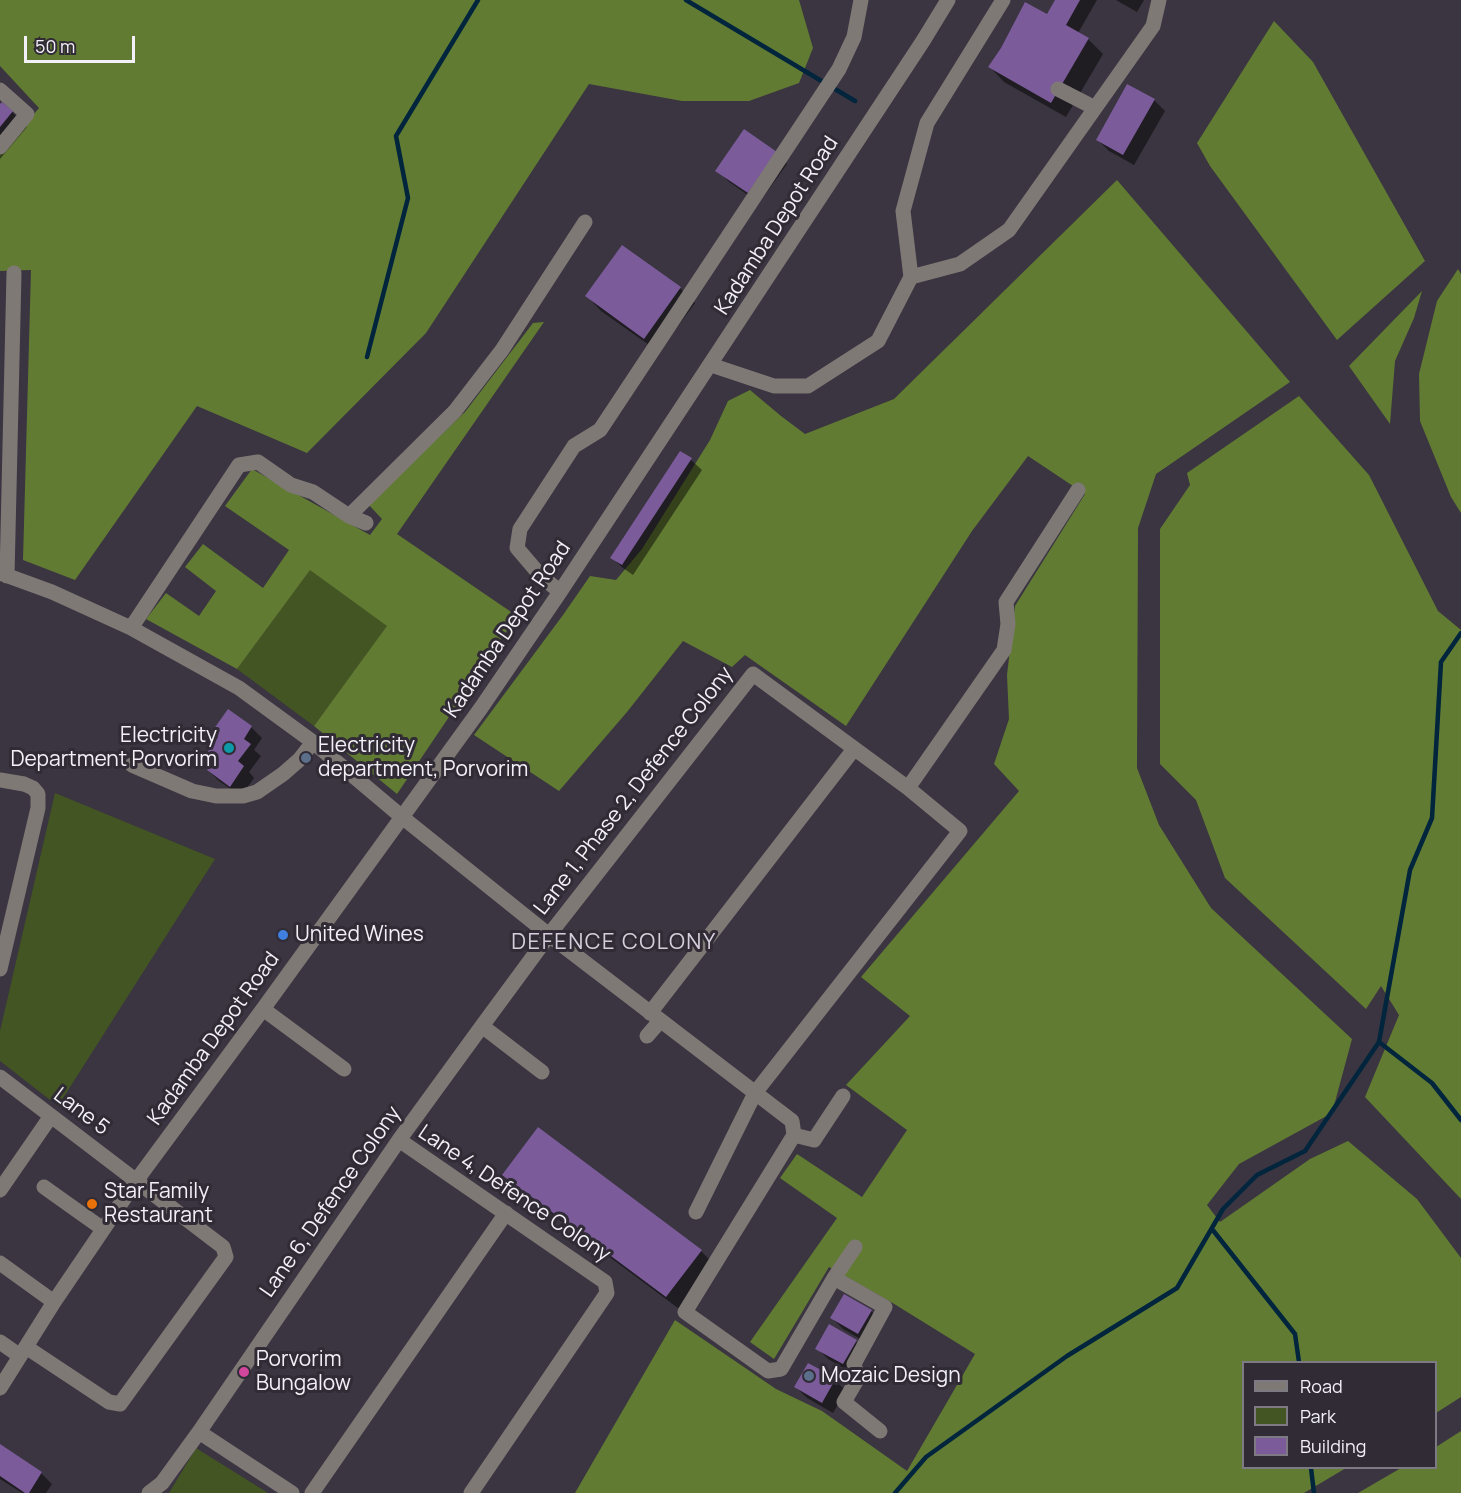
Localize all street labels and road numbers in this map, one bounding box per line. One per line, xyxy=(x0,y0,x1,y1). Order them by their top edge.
street label: Kadamba Depot Road xyxy=(710,132,844,320)
street label: Kadamba Depot Road xyxy=(439,537,577,723)
street label: Lane 1, Phase 2, Defence Colony xyxy=(529,662,739,920)
street label: Kadamba Depot Road xyxy=(143,948,285,1130)
street label: Lane 5 xyxy=(48,1083,114,1141)
street label: Lane 6, Defence Colony xyxy=(255,1102,407,1302)
street label: Lane 4, Defence Colony xyxy=(413,1120,615,1268)

